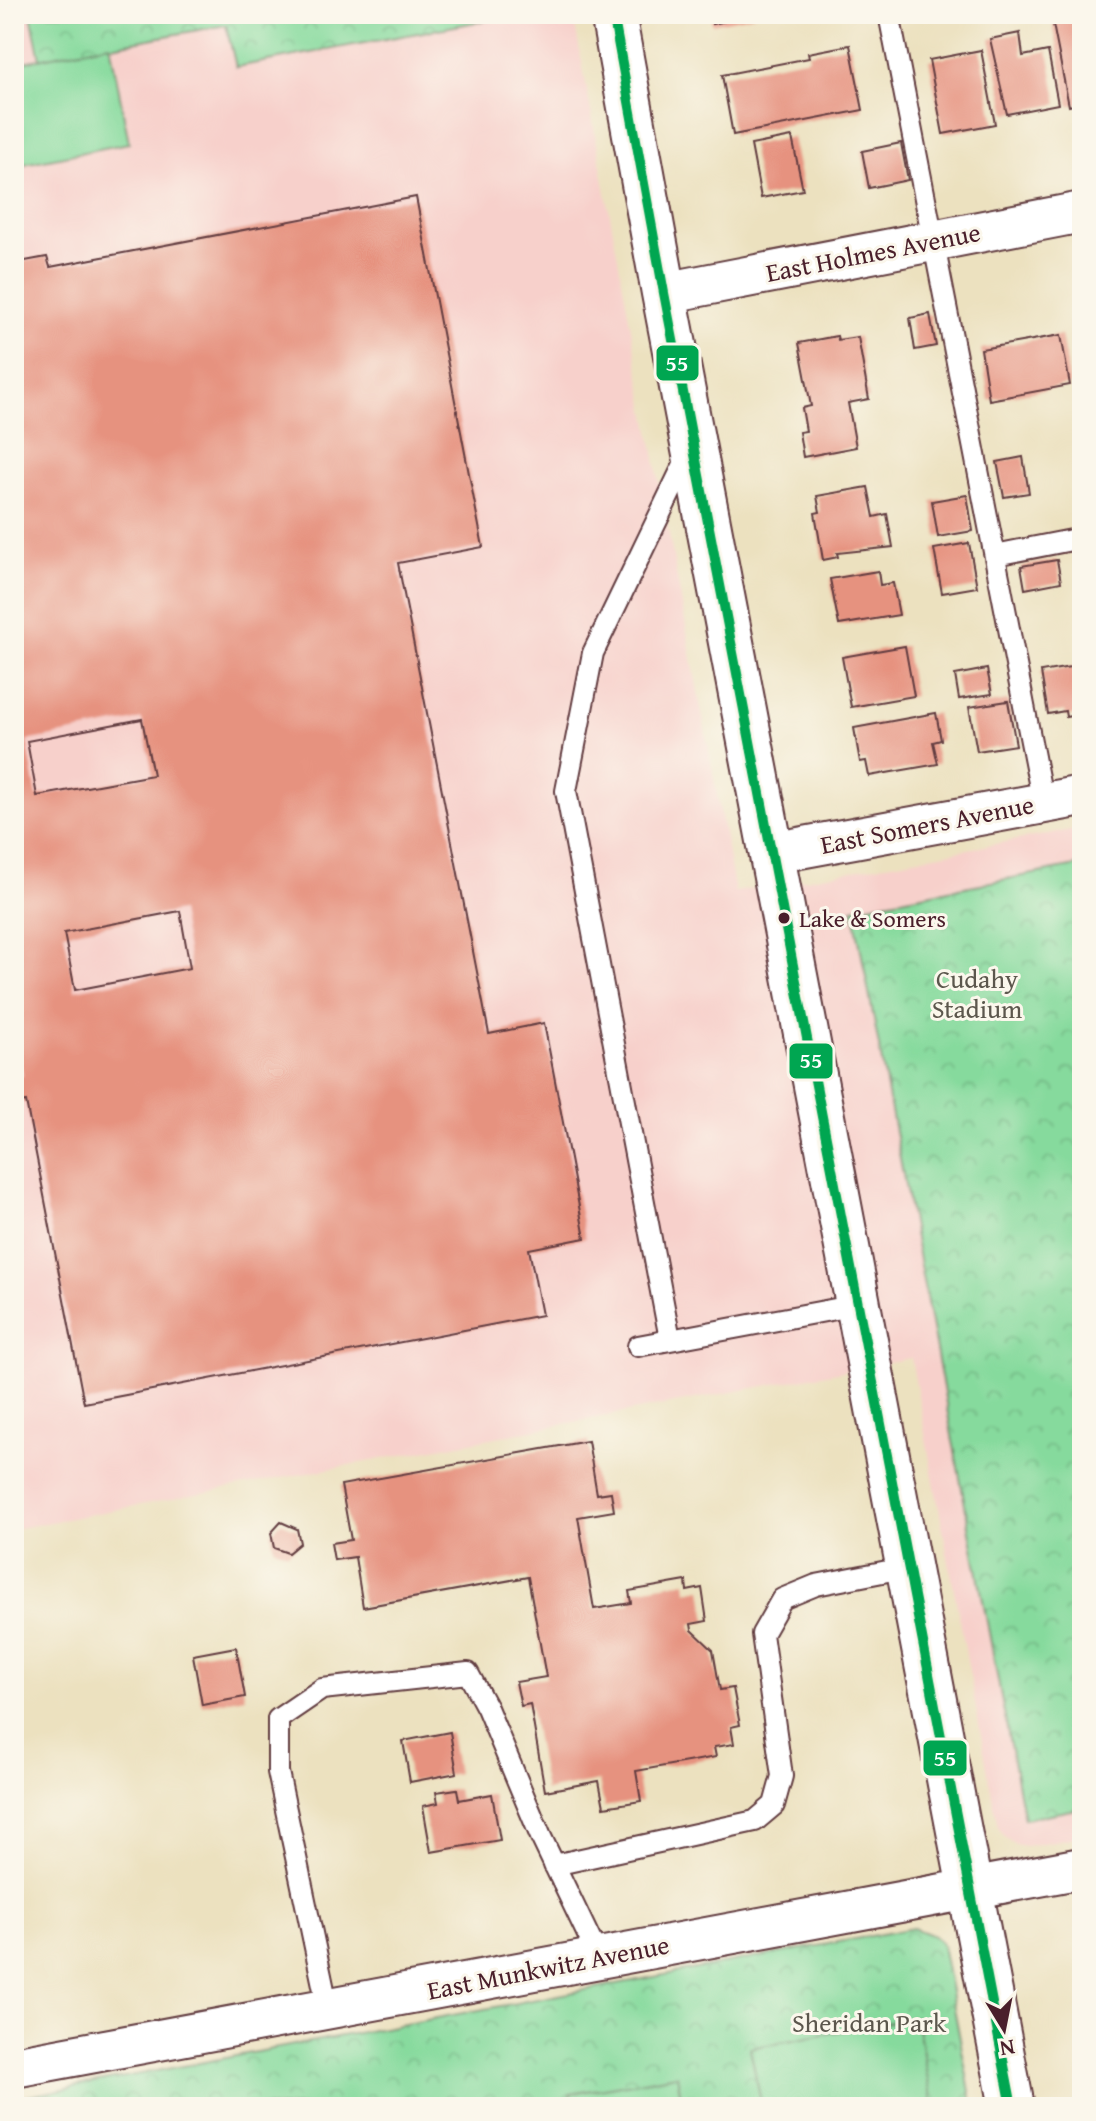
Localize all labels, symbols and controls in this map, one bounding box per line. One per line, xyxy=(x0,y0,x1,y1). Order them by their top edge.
street label: East Holmes Avenue xyxy=(762,212,984,292)
line badge: 55 xyxy=(655,344,700,382)
text: 55 xyxy=(666,347,688,379)
street label: East Somers Avenue xyxy=(817,784,1037,864)
place label: Lake & Somers xyxy=(799,901,946,936)
marker: Lake & Somers xyxy=(776,910,792,926)
park label: Cudahy Stadium xyxy=(932,959,1022,1028)
line badge: 55 xyxy=(788,1042,834,1080)
text: 55 xyxy=(800,1044,822,1076)
line badge: 55 xyxy=(922,1739,968,1777)
text: 55 xyxy=(934,1742,956,1774)
street label: East Munkwitz Avenue xyxy=(424,1924,672,2010)
north arrow xyxy=(964,1989,1044,2069)
park label: Sheridan Park xyxy=(792,2003,947,2042)
text: N xyxy=(997,2032,1017,2066)

